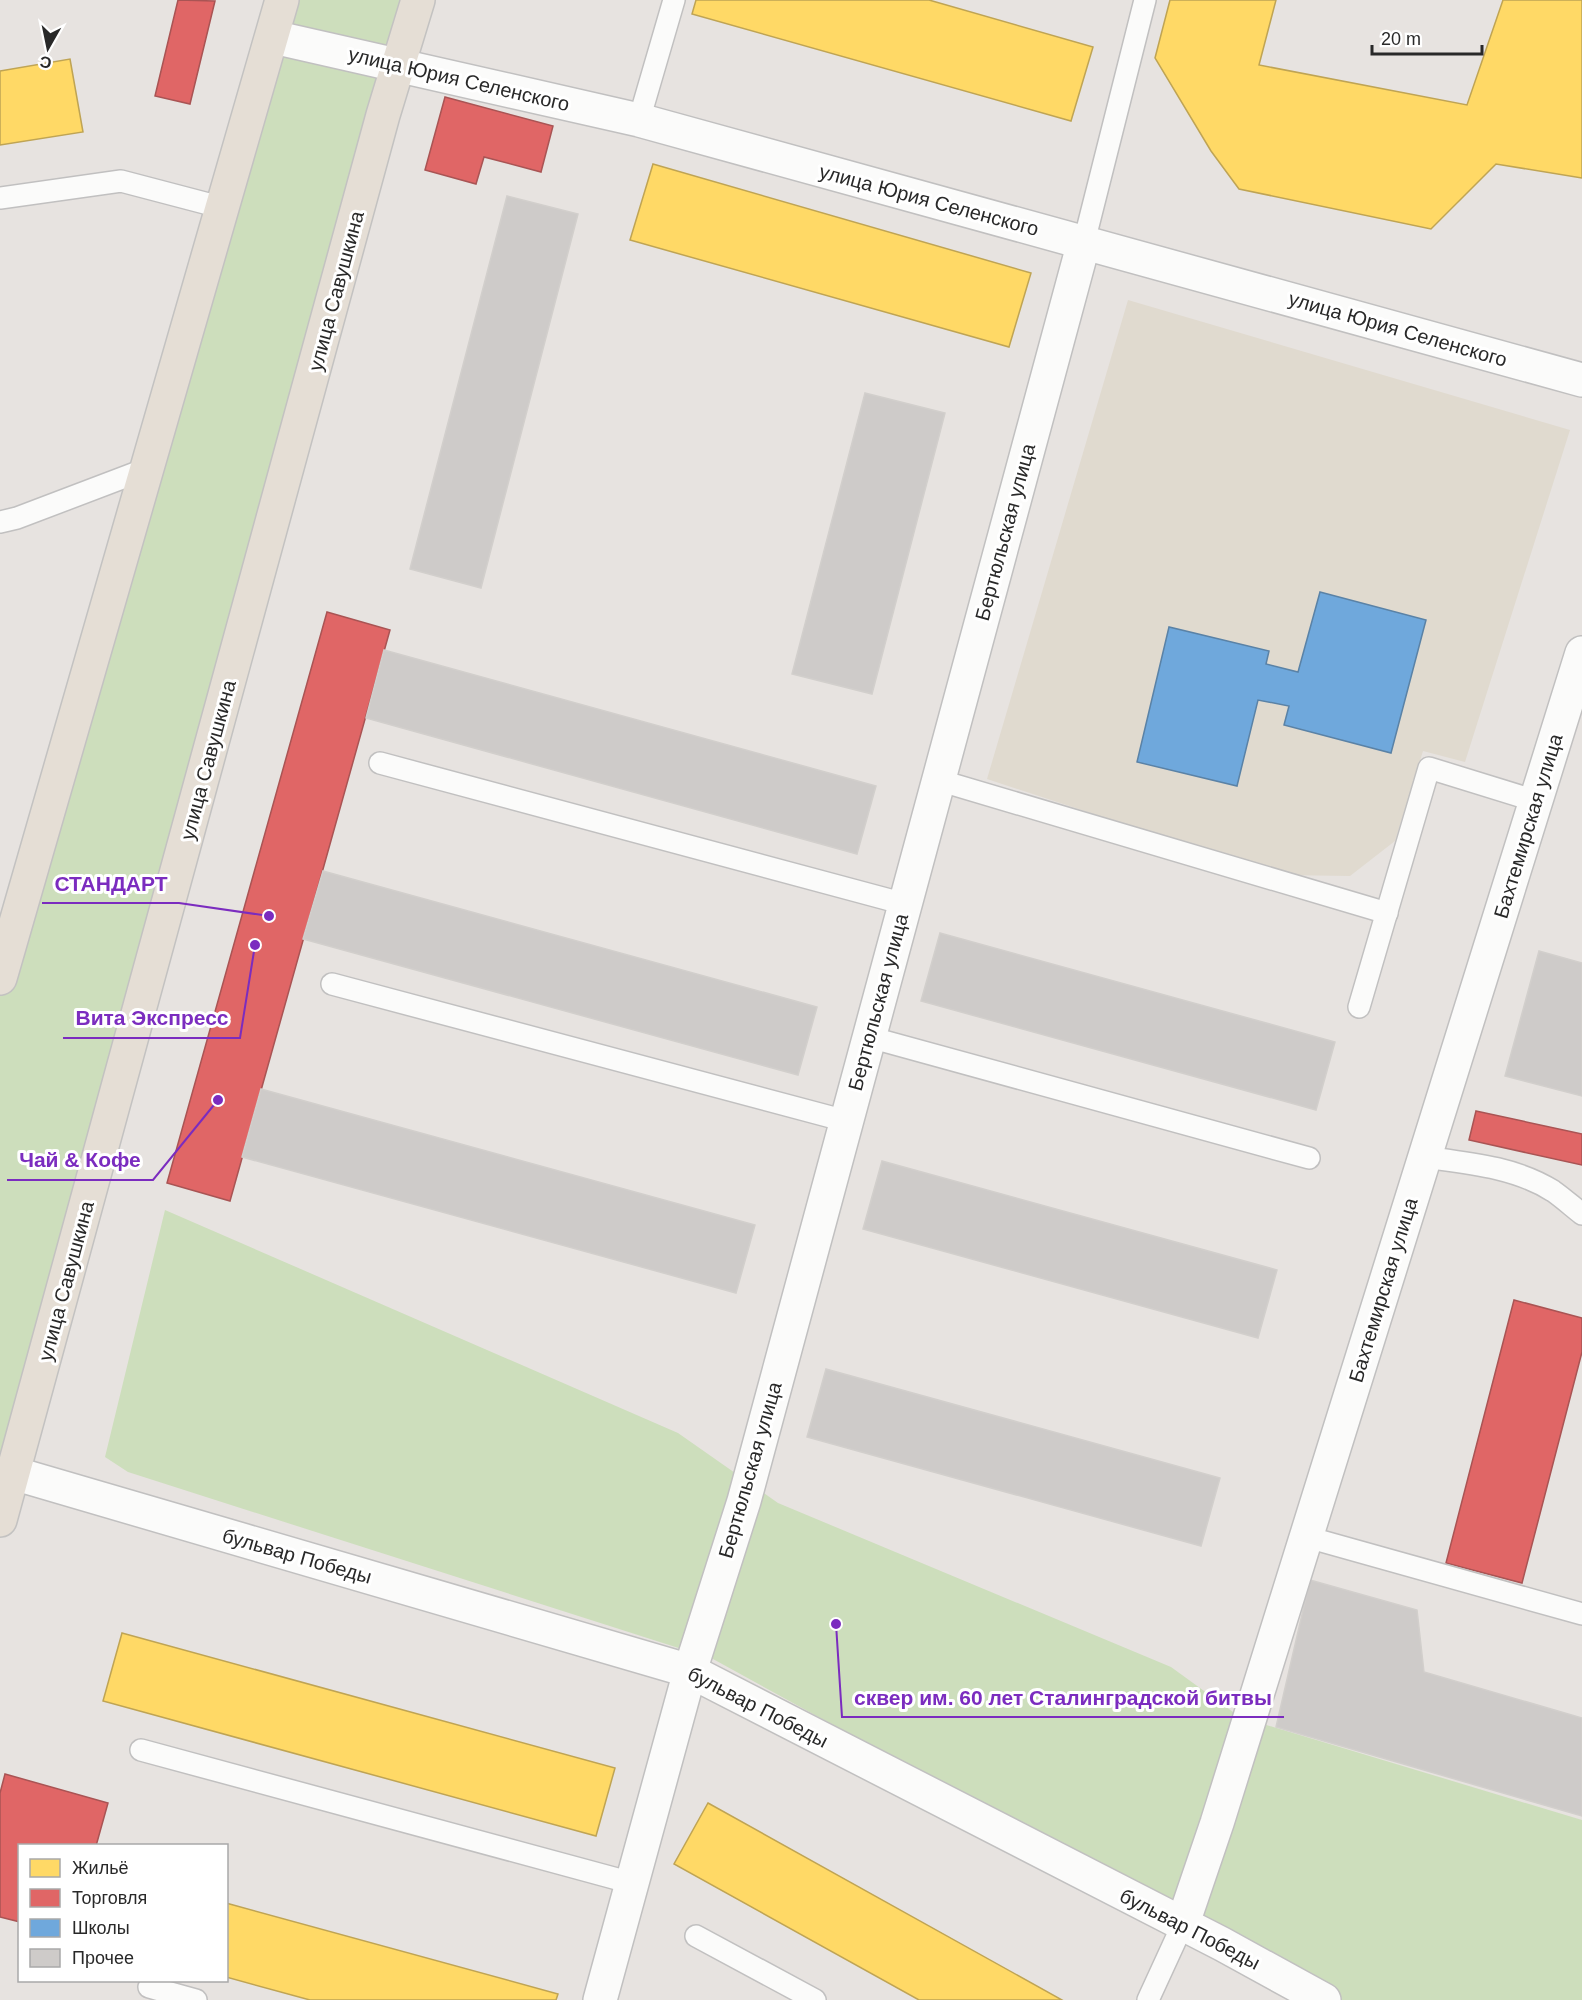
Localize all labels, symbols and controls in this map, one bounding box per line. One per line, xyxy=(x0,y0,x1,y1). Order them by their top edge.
north arrow xyxy=(18,18,78,78)
scale bar xyxy=(1372,18,1482,56)
text: 20 m xyxy=(1381,29,1421,49)
street label: улица Юрия Селенского xyxy=(346,43,572,115)
text: С xyxy=(38,53,53,72)
street label: улица Юрия Селенского xyxy=(817,160,1041,240)
street label: улица Савушкина xyxy=(304,208,368,373)
street label: улица Юрия Селенского xyxy=(1286,287,1510,371)
street label: Бертюльская улица xyxy=(971,440,1039,623)
street label: улица Савушкина xyxy=(176,677,240,842)
street label: Бахтемирская улица xyxy=(1489,730,1567,921)
callout: СТАНДАРТ xyxy=(42,864,179,903)
text: СТАНДАРТ xyxy=(54,872,168,895)
street label: Бертюльская улица xyxy=(844,910,912,1093)
callout: Вита Экспресс xyxy=(63,999,240,1038)
text: Вита Экспресс xyxy=(76,1006,229,1029)
callout: Чай & Кофе xyxy=(7,1141,153,1180)
text: Чай & Кофе xyxy=(19,1148,141,1171)
street label: Бахтемирская улица xyxy=(1344,1194,1422,1385)
street label: улица Савушкина xyxy=(34,1198,98,1363)
street label: Бертюльская улица xyxy=(714,1378,786,1561)
street label: бульвар Победы xyxy=(220,1524,374,1588)
street label: бульвар Победы xyxy=(684,1662,832,1752)
callout: сквер им. 60 лет Сталинградской битвы xyxy=(842,1678,1284,1717)
text: сквер им. 60 лет Сталинградской битвы xyxy=(854,1686,1272,1709)
legend xyxy=(18,1844,228,1982)
text: Жильё xyxy=(72,1858,129,1878)
street label: бульвар Победы xyxy=(1116,1884,1264,1974)
text: Торговля xyxy=(72,1888,147,1908)
text: Школы xyxy=(72,1918,130,1938)
text: Прочее xyxy=(72,1948,134,1968)

